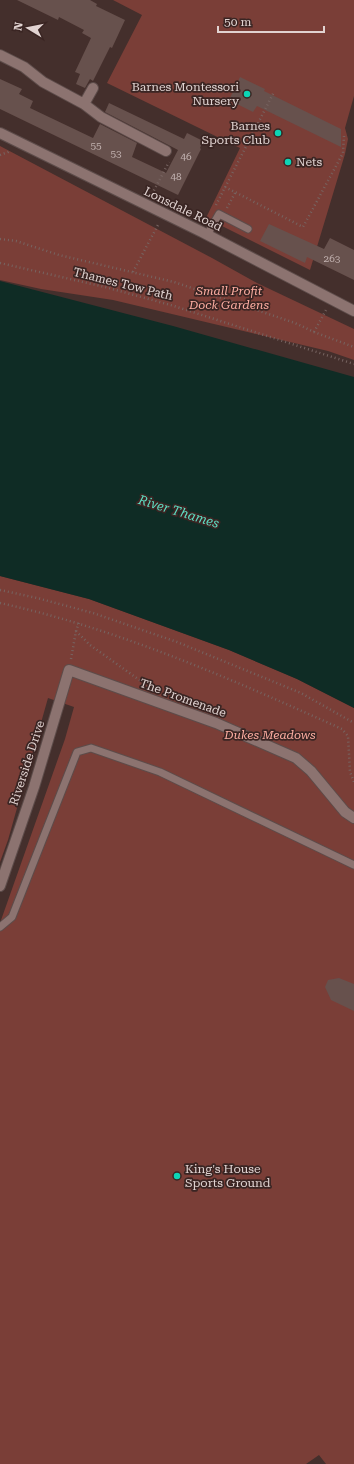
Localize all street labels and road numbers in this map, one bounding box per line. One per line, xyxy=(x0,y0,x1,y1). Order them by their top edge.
street label: Lonsdale Road xyxy=(142,184,225,234)
street label: Thames Tow Path xyxy=(72,265,174,303)
street label: The Promenade xyxy=(138,676,229,720)
street label: Riverside Drive xyxy=(7,718,47,807)

